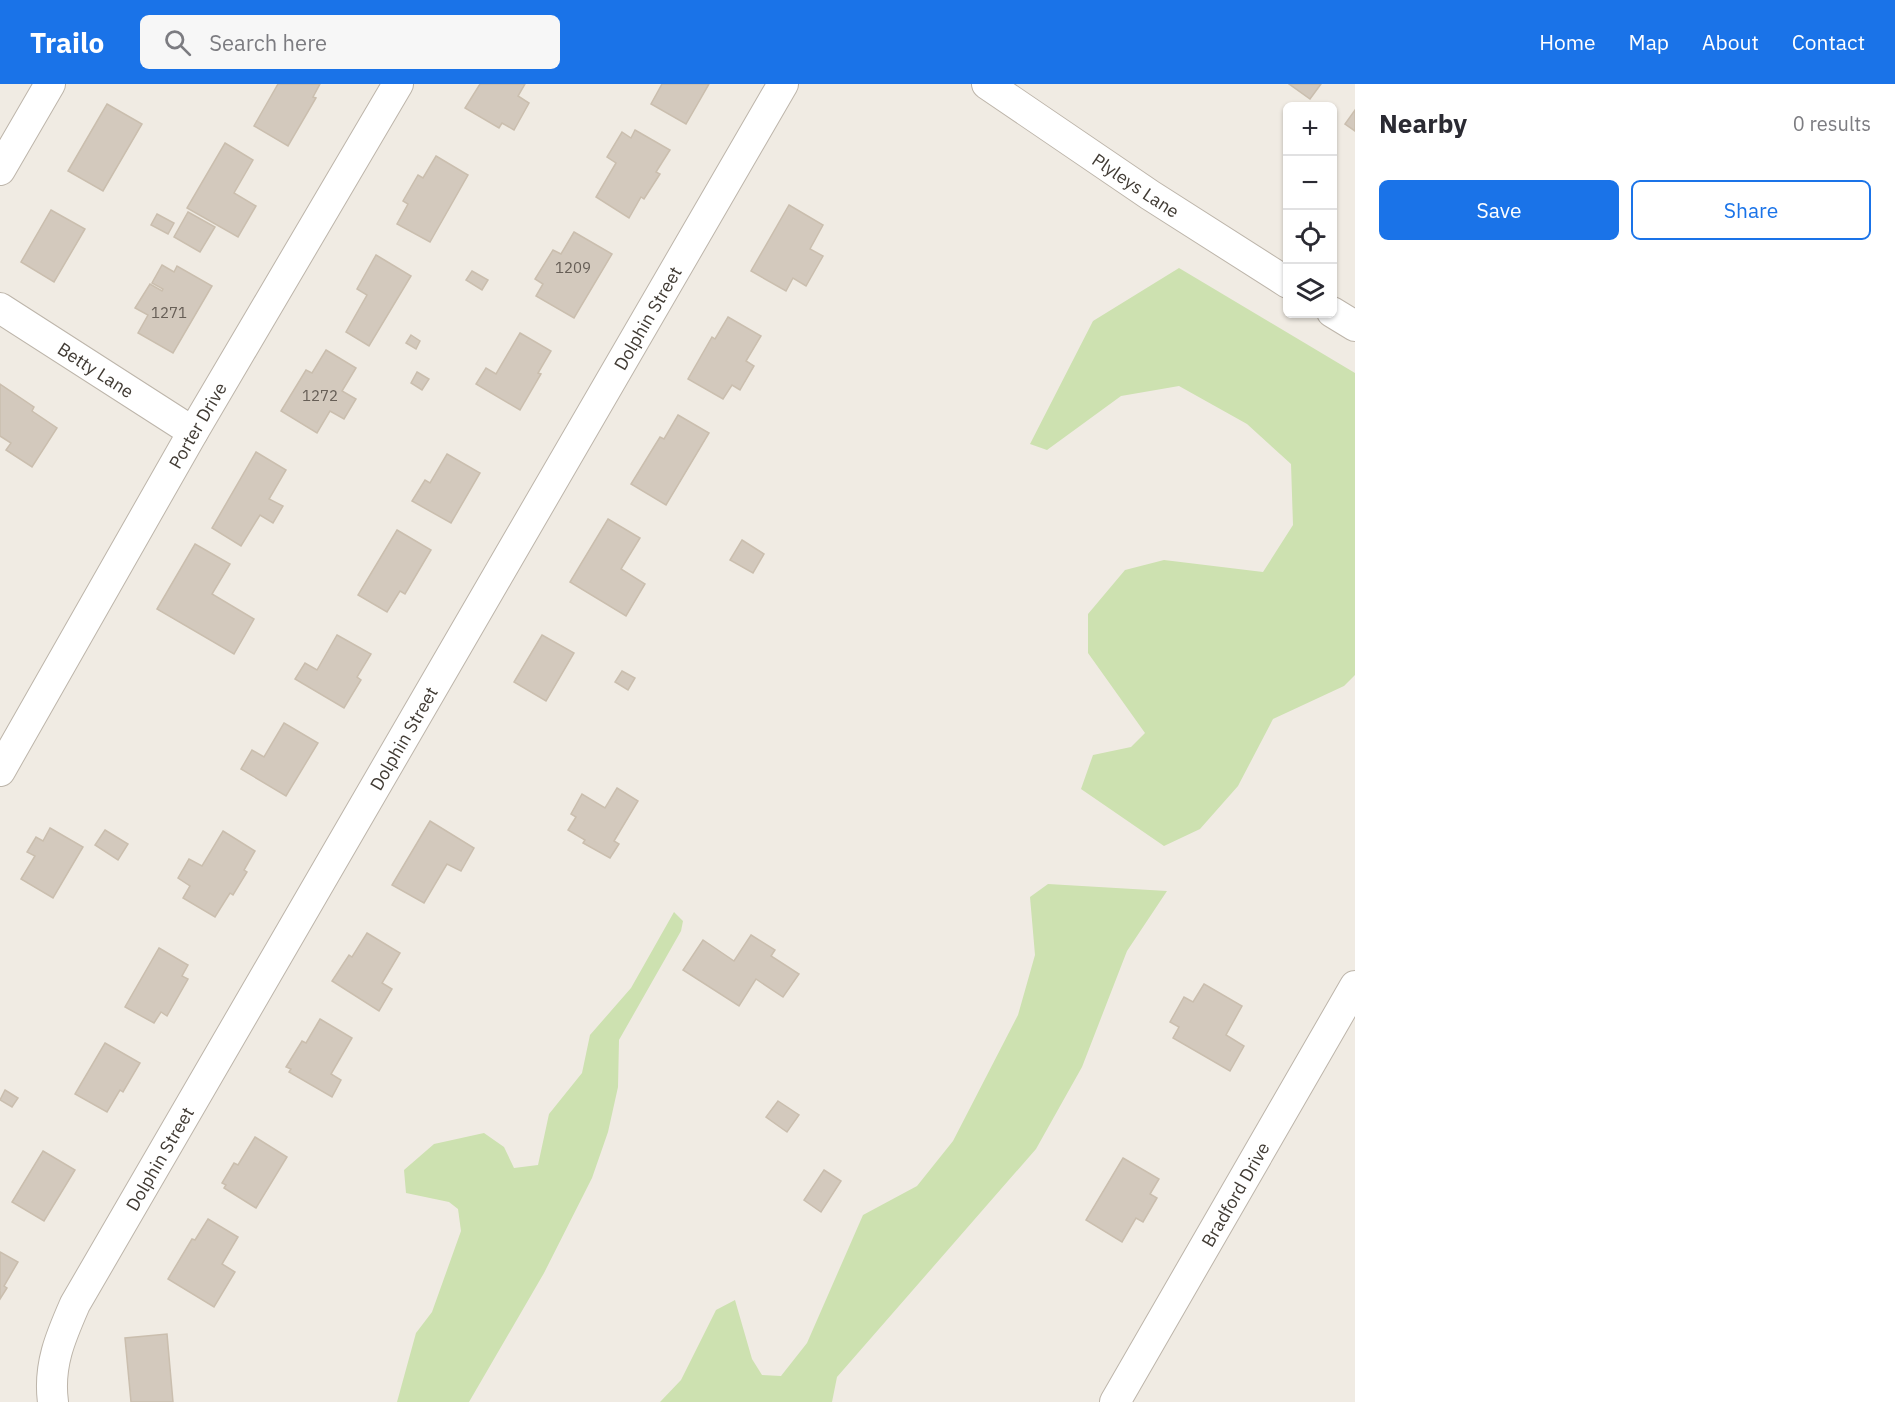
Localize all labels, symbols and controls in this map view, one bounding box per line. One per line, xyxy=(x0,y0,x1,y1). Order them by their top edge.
search box xyxy=(140,15,560,69)
text: Trailo xyxy=(30,24,104,61)
icon: search xyxy=(161,26,194,59)
text: Search here xyxy=(209,28,327,57)
text: Home xyxy=(1539,28,1596,56)
text: Map xyxy=(1629,28,1669,56)
text: About xyxy=(1702,28,1759,56)
text: Contact xyxy=(1792,28,1865,56)
map controls xyxy=(1283,102,1337,318)
button: + xyxy=(1283,102,1337,156)
text: Nearby xyxy=(1379,106,1467,140)
text: 0 results xyxy=(1793,110,1871,137)
street label: Plyleys Lane xyxy=(1088,148,1184,222)
button: − xyxy=(1283,156,1337,210)
button: Save xyxy=(1379,180,1619,240)
button: Share xyxy=(1631,180,1871,240)
button: locate xyxy=(1283,210,1337,264)
house number: 1209 xyxy=(555,258,591,277)
street label: Dolphin Street xyxy=(608,262,686,374)
button: layers xyxy=(1283,264,1337,318)
house number: 1271 xyxy=(151,303,187,322)
street label: Betty Lane xyxy=(53,337,138,403)
street label: Porter Drive xyxy=(163,378,231,473)
house number: 1272 xyxy=(302,386,338,405)
street label: Dolphin Street xyxy=(364,682,442,794)
street label: Dolphin Street xyxy=(120,1103,198,1215)
street label: Bradford Drive xyxy=(1196,1137,1274,1251)

